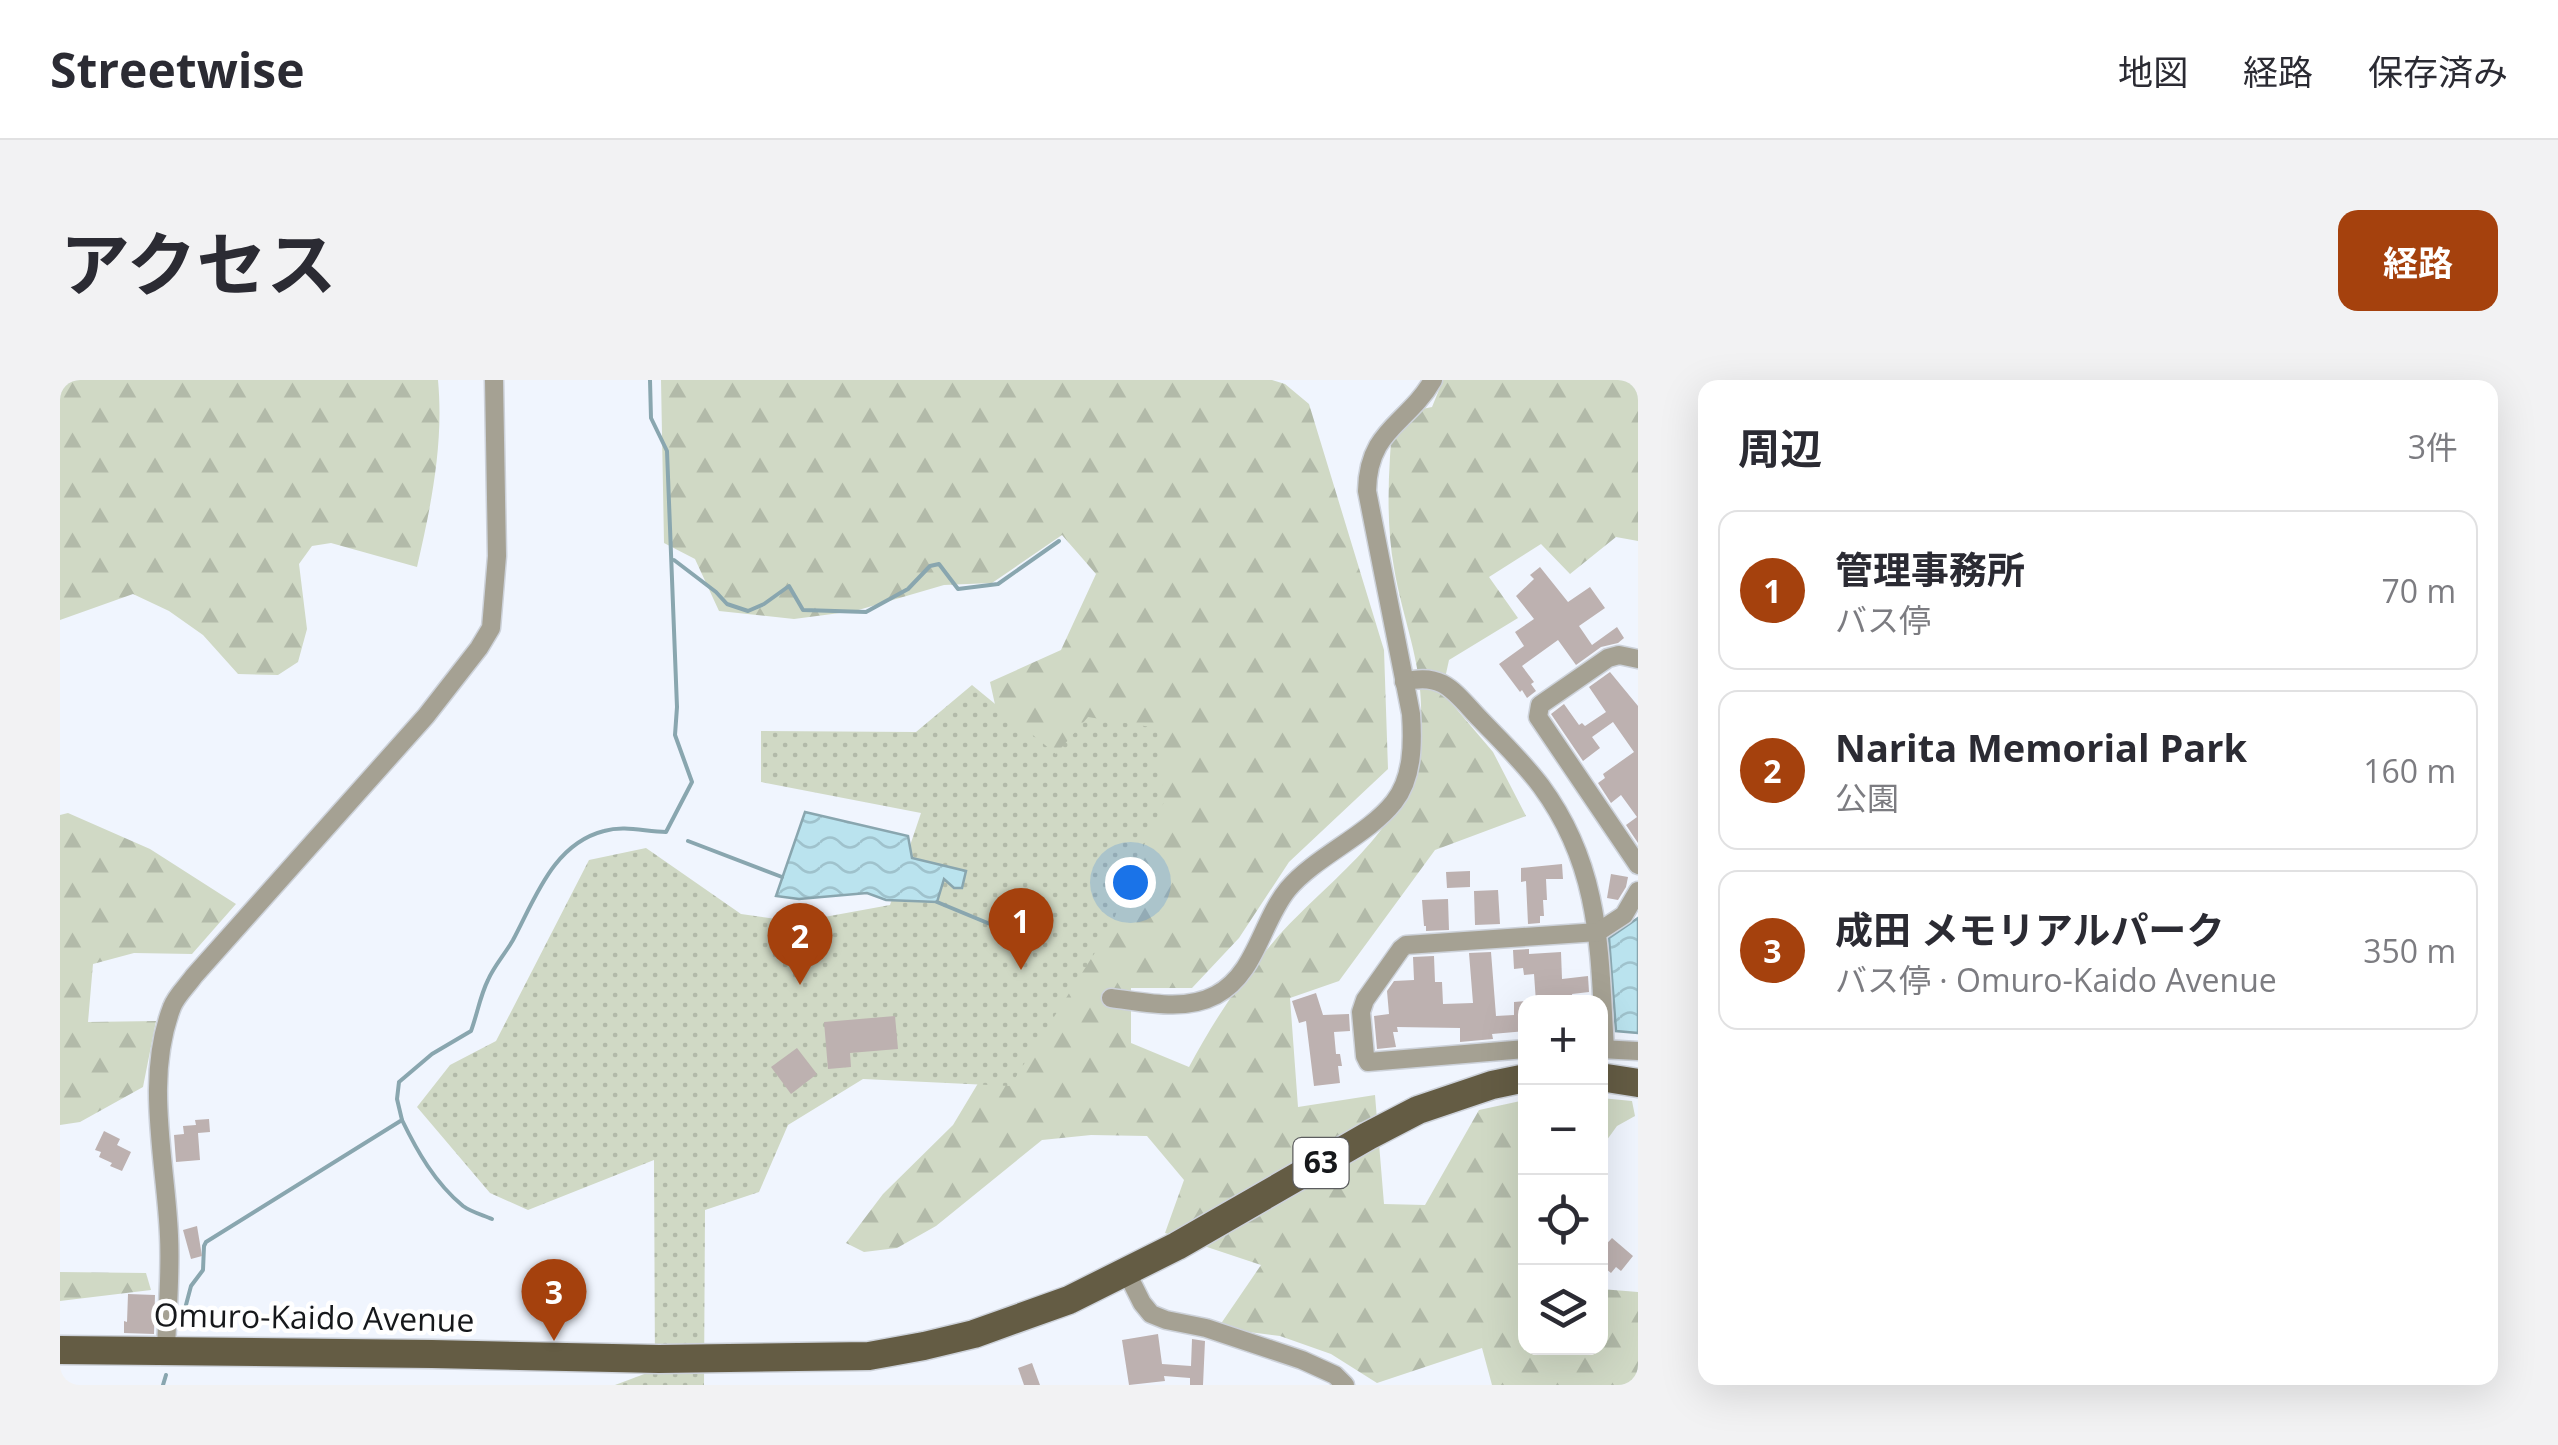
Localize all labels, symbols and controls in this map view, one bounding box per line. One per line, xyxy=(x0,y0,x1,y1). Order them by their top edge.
text: Streetwise xyxy=(50,37,305,102)
text: 地図 xyxy=(2118,48,2188,95)
text: 経路 xyxy=(2243,48,2313,95)
text: 保存済み xyxy=(2368,48,2508,95)
button: 経路 xyxy=(2338,210,2498,311)
text: アクセス xyxy=(60,215,337,311)
text: 周辺 xyxy=(1738,419,1822,476)
text: 3件 xyxy=(2408,425,2458,468)
text: 管理事務所 xyxy=(1835,543,2025,595)
text: 1 xyxy=(1763,569,1782,612)
text: 70 m xyxy=(2381,569,2456,612)
text: バス停 xyxy=(1835,598,1931,641)
text: Narita Memorial Park xyxy=(1835,721,2247,773)
text: 2 xyxy=(1763,749,1782,792)
text: 160 m xyxy=(2363,749,2456,792)
text: 公園 xyxy=(1835,776,1899,819)
your location xyxy=(1105,857,1156,908)
pin: 1 xyxy=(988,888,1054,970)
pin: 2 xyxy=(768,902,832,985)
text: 成田 メモリアルパーク xyxy=(1835,903,2225,955)
text: 3 xyxy=(1763,929,1782,972)
text: 350 m xyxy=(2363,929,2456,972)
text: バス停 · Omuro-Kaido Avenue xyxy=(1835,958,2277,1001)
map controls xyxy=(1518,995,1608,1355)
button: + xyxy=(1518,995,1608,1085)
button: − xyxy=(1518,1085,1608,1175)
road number: 63 xyxy=(1294,1138,1348,1188)
button: locate xyxy=(1518,1175,1608,1265)
pin: 3 xyxy=(522,1258,586,1341)
button: layers xyxy=(1518,1265,1608,1355)
street label: Omuro-Kaido Avenue xyxy=(153,1292,475,1341)

